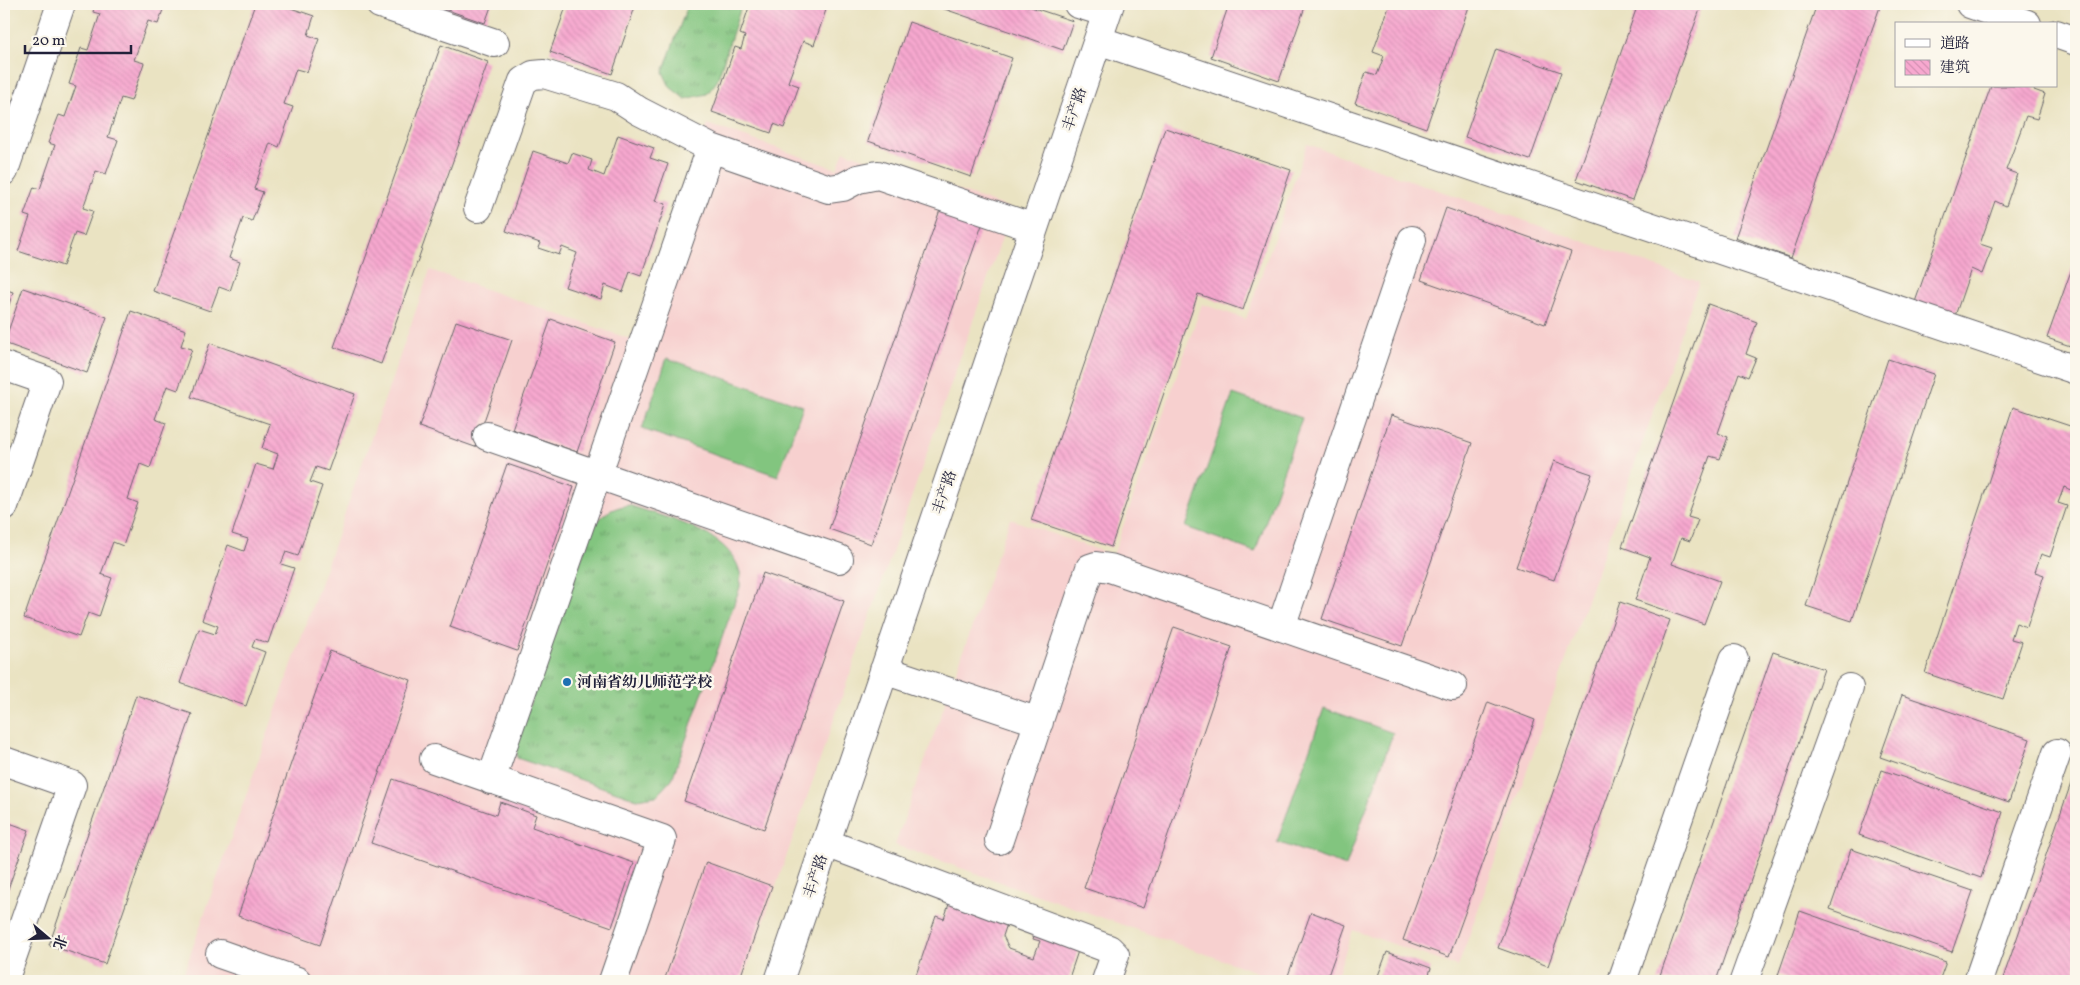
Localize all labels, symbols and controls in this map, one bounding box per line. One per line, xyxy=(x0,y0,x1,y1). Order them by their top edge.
scale bar xyxy=(25,22,131,54)
legend xyxy=(1895,22,2058,88)
text: 20 m xyxy=(32,31,65,52)
text: 道路 xyxy=(1940,34,1970,55)
text: 建筑 xyxy=(1940,58,1970,79)
street label: 丰产路 xyxy=(1058,85,1093,134)
street label: 丰产路 xyxy=(928,468,963,517)
place label: 河南省幼儿师范学校 xyxy=(577,673,713,694)
marker: 河南省幼儿师范学校 xyxy=(561,676,573,688)
street label: 丰产路 xyxy=(799,852,834,901)
north arrow xyxy=(22,912,72,962)
text: 北 xyxy=(48,932,70,951)

